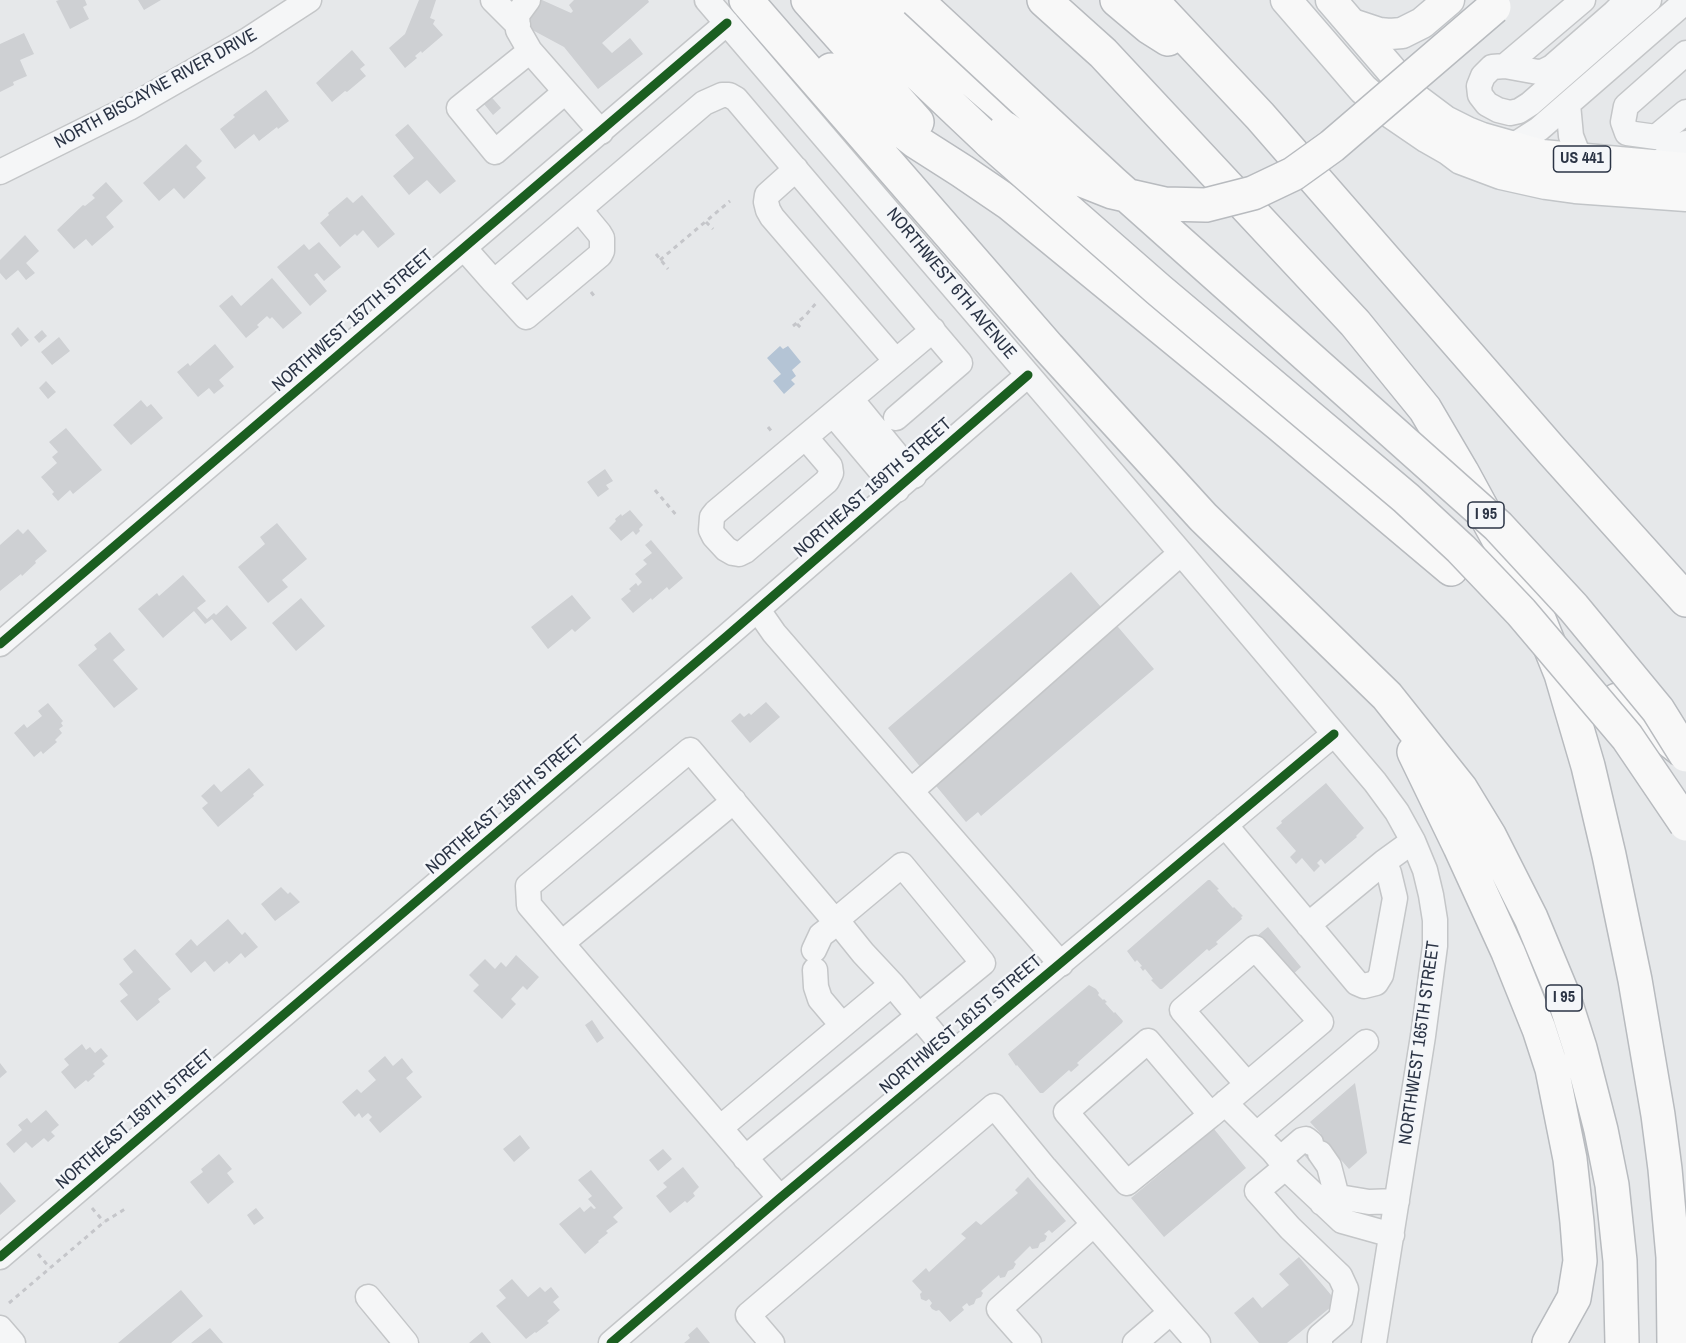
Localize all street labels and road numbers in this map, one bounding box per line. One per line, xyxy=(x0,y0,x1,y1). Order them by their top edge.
street label: NORTH BISCAYNE RIVER DRIVE xyxy=(51,24,261,154)
road number: US 441 xyxy=(1554,146,1610,172)
street label: NORTHWEST 6TH AVENUE xyxy=(881,204,1021,364)
street label: NORTHWEST 157TH STREET xyxy=(268,245,438,397)
street label: NORTHEAST 159TH STREET xyxy=(790,414,956,562)
road number: I 95 xyxy=(1468,502,1504,528)
street label: NORTHEAST 159TH STREET xyxy=(422,731,588,879)
street label: NORTHWEST 165TH STREET xyxy=(1395,940,1445,1146)
street label: NORTHWEST 161ST STREET xyxy=(876,951,1046,1099)
road number: I 95 xyxy=(1546,985,1582,1011)
street label: NORTHEAST 159TH STREET xyxy=(52,1046,218,1194)

